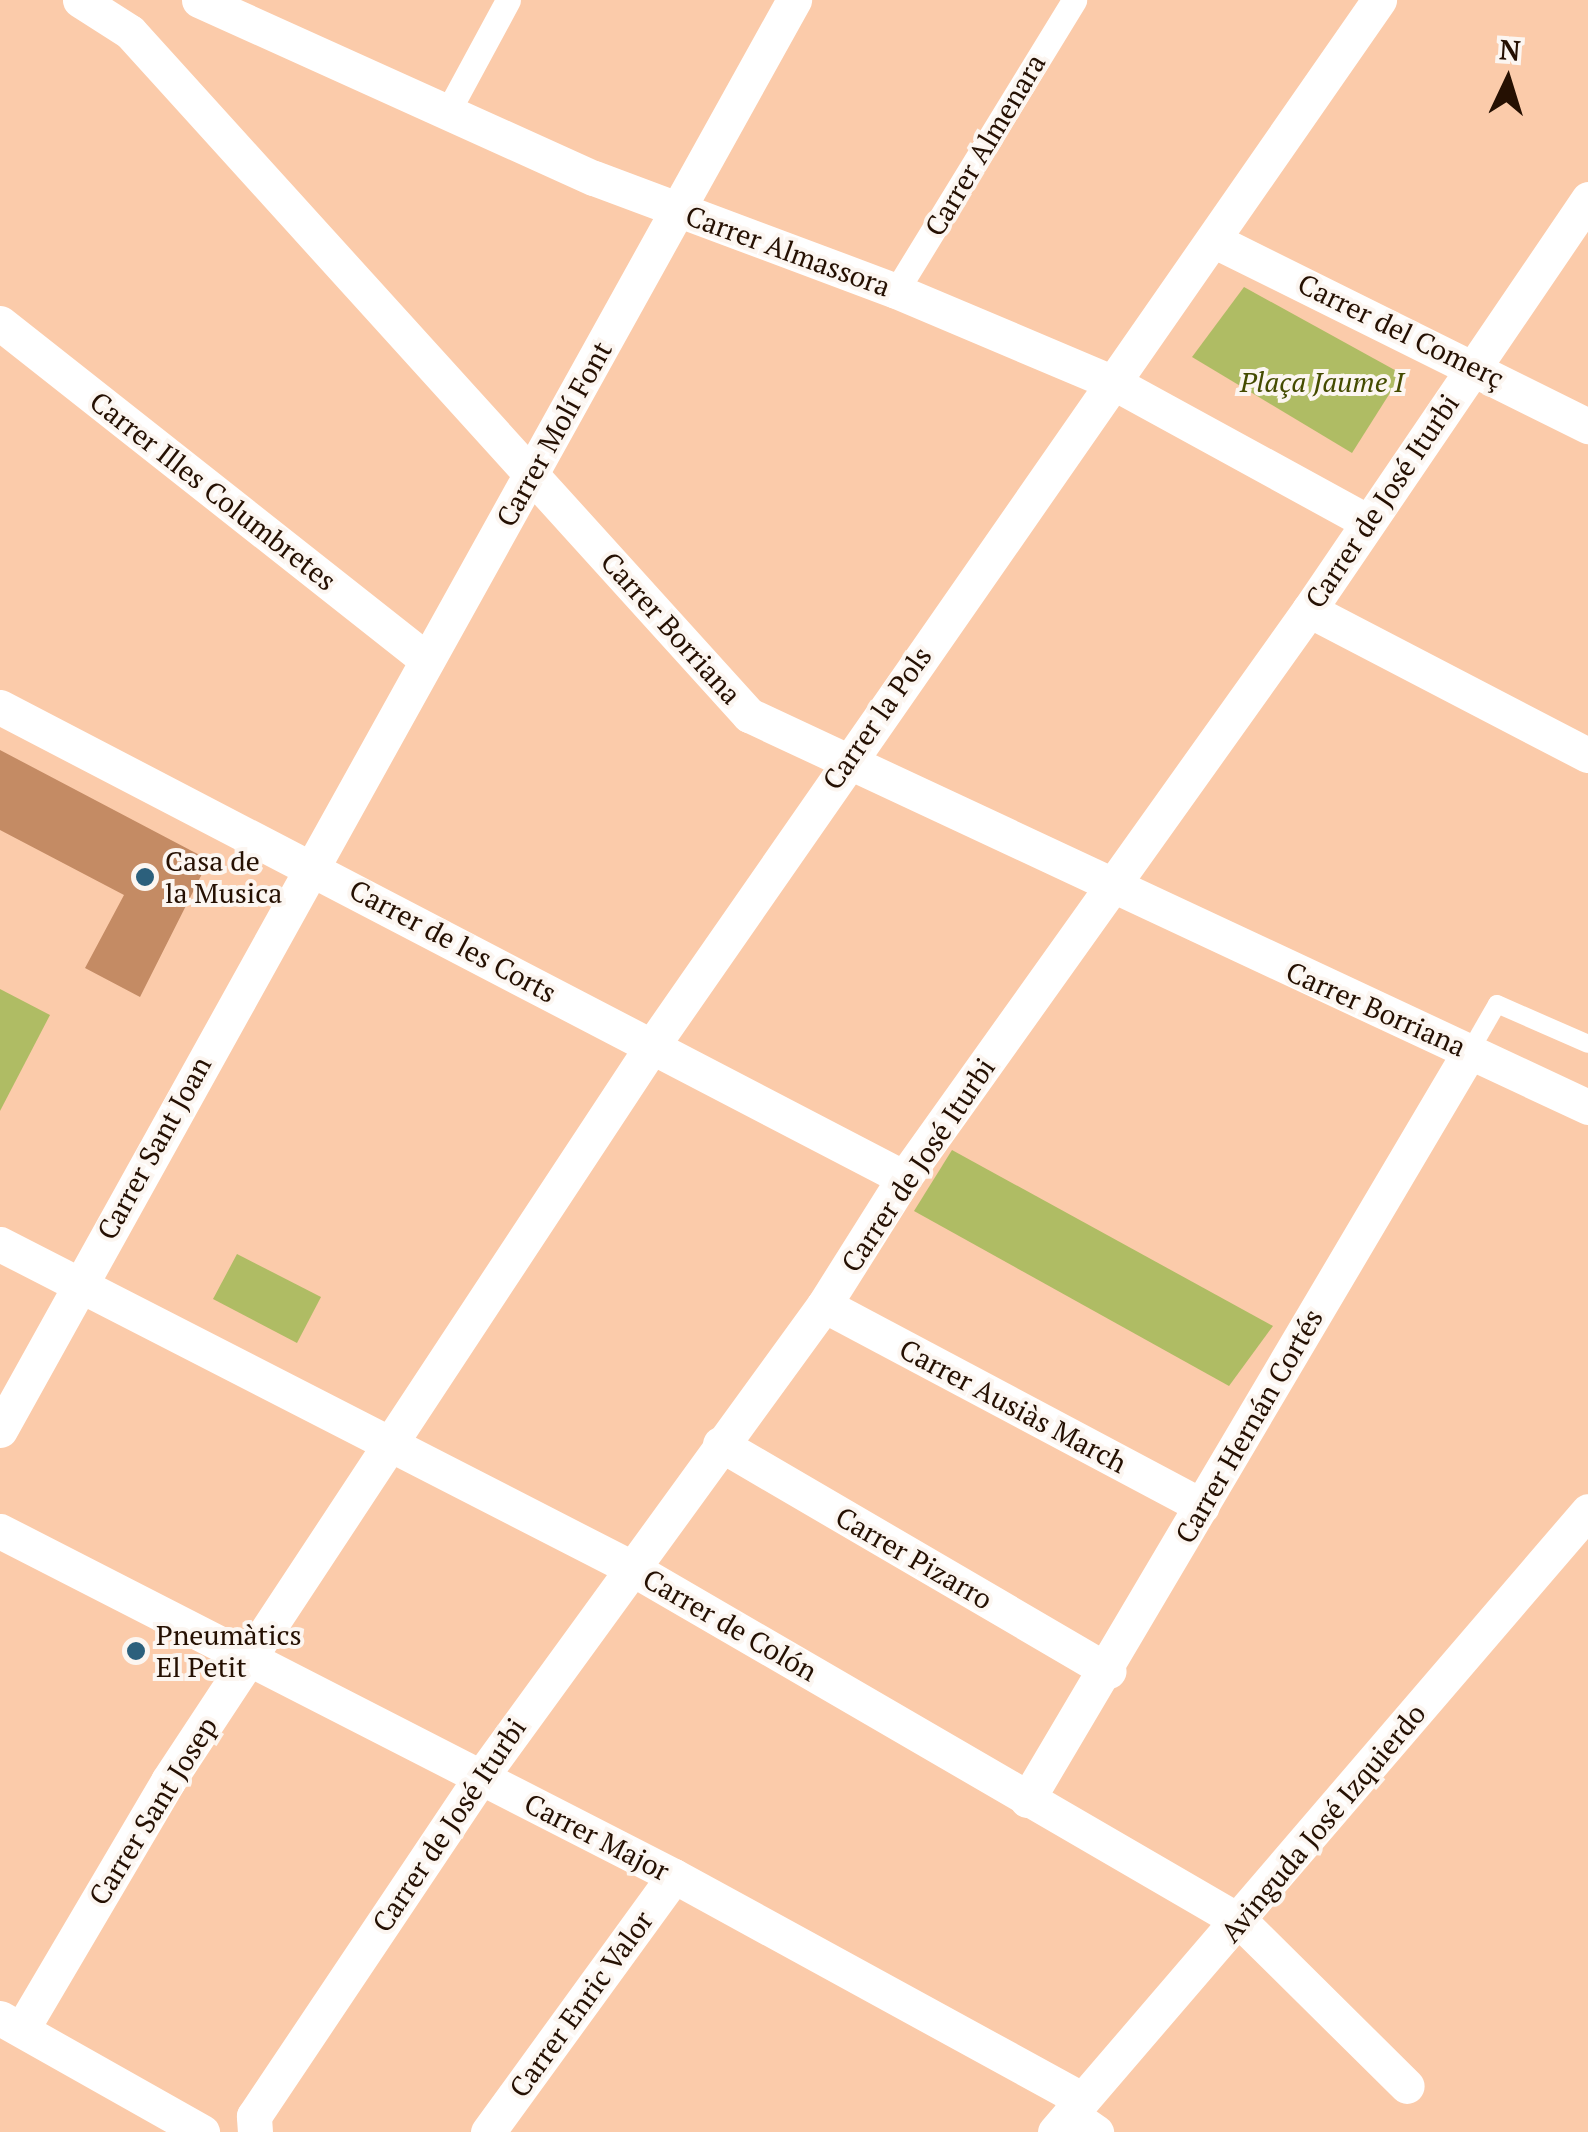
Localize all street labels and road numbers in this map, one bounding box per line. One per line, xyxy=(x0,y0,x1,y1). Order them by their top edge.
street label: Carrer Almenara xyxy=(917,48,1053,242)
street label: Carrer Almassora xyxy=(681,198,895,304)
street label: Carrer del Comerç xyxy=(1292,267,1510,395)
street label: Carrer Molí Font xyxy=(489,336,619,532)
street label: Carrer Illes Columbretes xyxy=(83,384,343,598)
street label: Carrer de José Iturbi xyxy=(1298,388,1466,614)
street label: Carrer Borriana xyxy=(594,545,748,711)
street label: Carrer la Pols xyxy=(815,640,939,796)
street label: Carrer de les Corts xyxy=(344,872,562,1010)
street label: Carrer Borriana xyxy=(1281,954,1471,1064)
street label: Carrer Sant Joan xyxy=(90,1051,218,1245)
street label: Carrer de José Iturbi xyxy=(834,1052,1002,1278)
street label: Carrer Hernán Cortés xyxy=(1168,1303,1330,1549)
street label: Carrer Ausiàs March xyxy=(894,1332,1132,1480)
street label: Carrer Pizarro xyxy=(830,1500,998,1616)
street label: Carrer de Colón xyxy=(637,1562,823,1688)
street label: Avinguda José Izquierdo xyxy=(1214,1697,1432,1949)
street label: Carrer Sant Josep xyxy=(82,1711,224,1911)
street label: Carrer de José Iturbi xyxy=(365,1712,533,1938)
street label: Carrer Major xyxy=(519,1786,675,1888)
street label: Carrer Enric Valor xyxy=(502,1904,660,2104)

